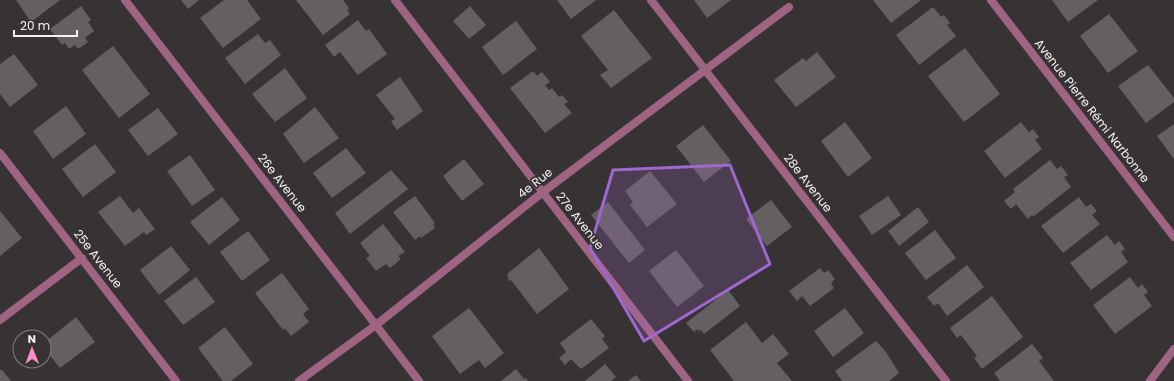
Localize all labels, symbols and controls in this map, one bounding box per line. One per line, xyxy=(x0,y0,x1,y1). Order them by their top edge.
scale bar xyxy=(14,12,77,38)
text: 20 m xyxy=(20,17,50,34)
street label: Avenue Pierre Rémi Narbonne xyxy=(1031,35,1154,186)
street label: 26e Avenue xyxy=(254,150,311,216)
street label: 28e Avenue xyxy=(780,150,837,216)
street label: 4e Rue xyxy=(513,163,556,202)
street label: 27e Avenue xyxy=(552,188,608,253)
street label: 25e Avenue xyxy=(70,226,127,292)
north arrow xyxy=(12,329,52,369)
text: N xyxy=(28,331,36,347)

